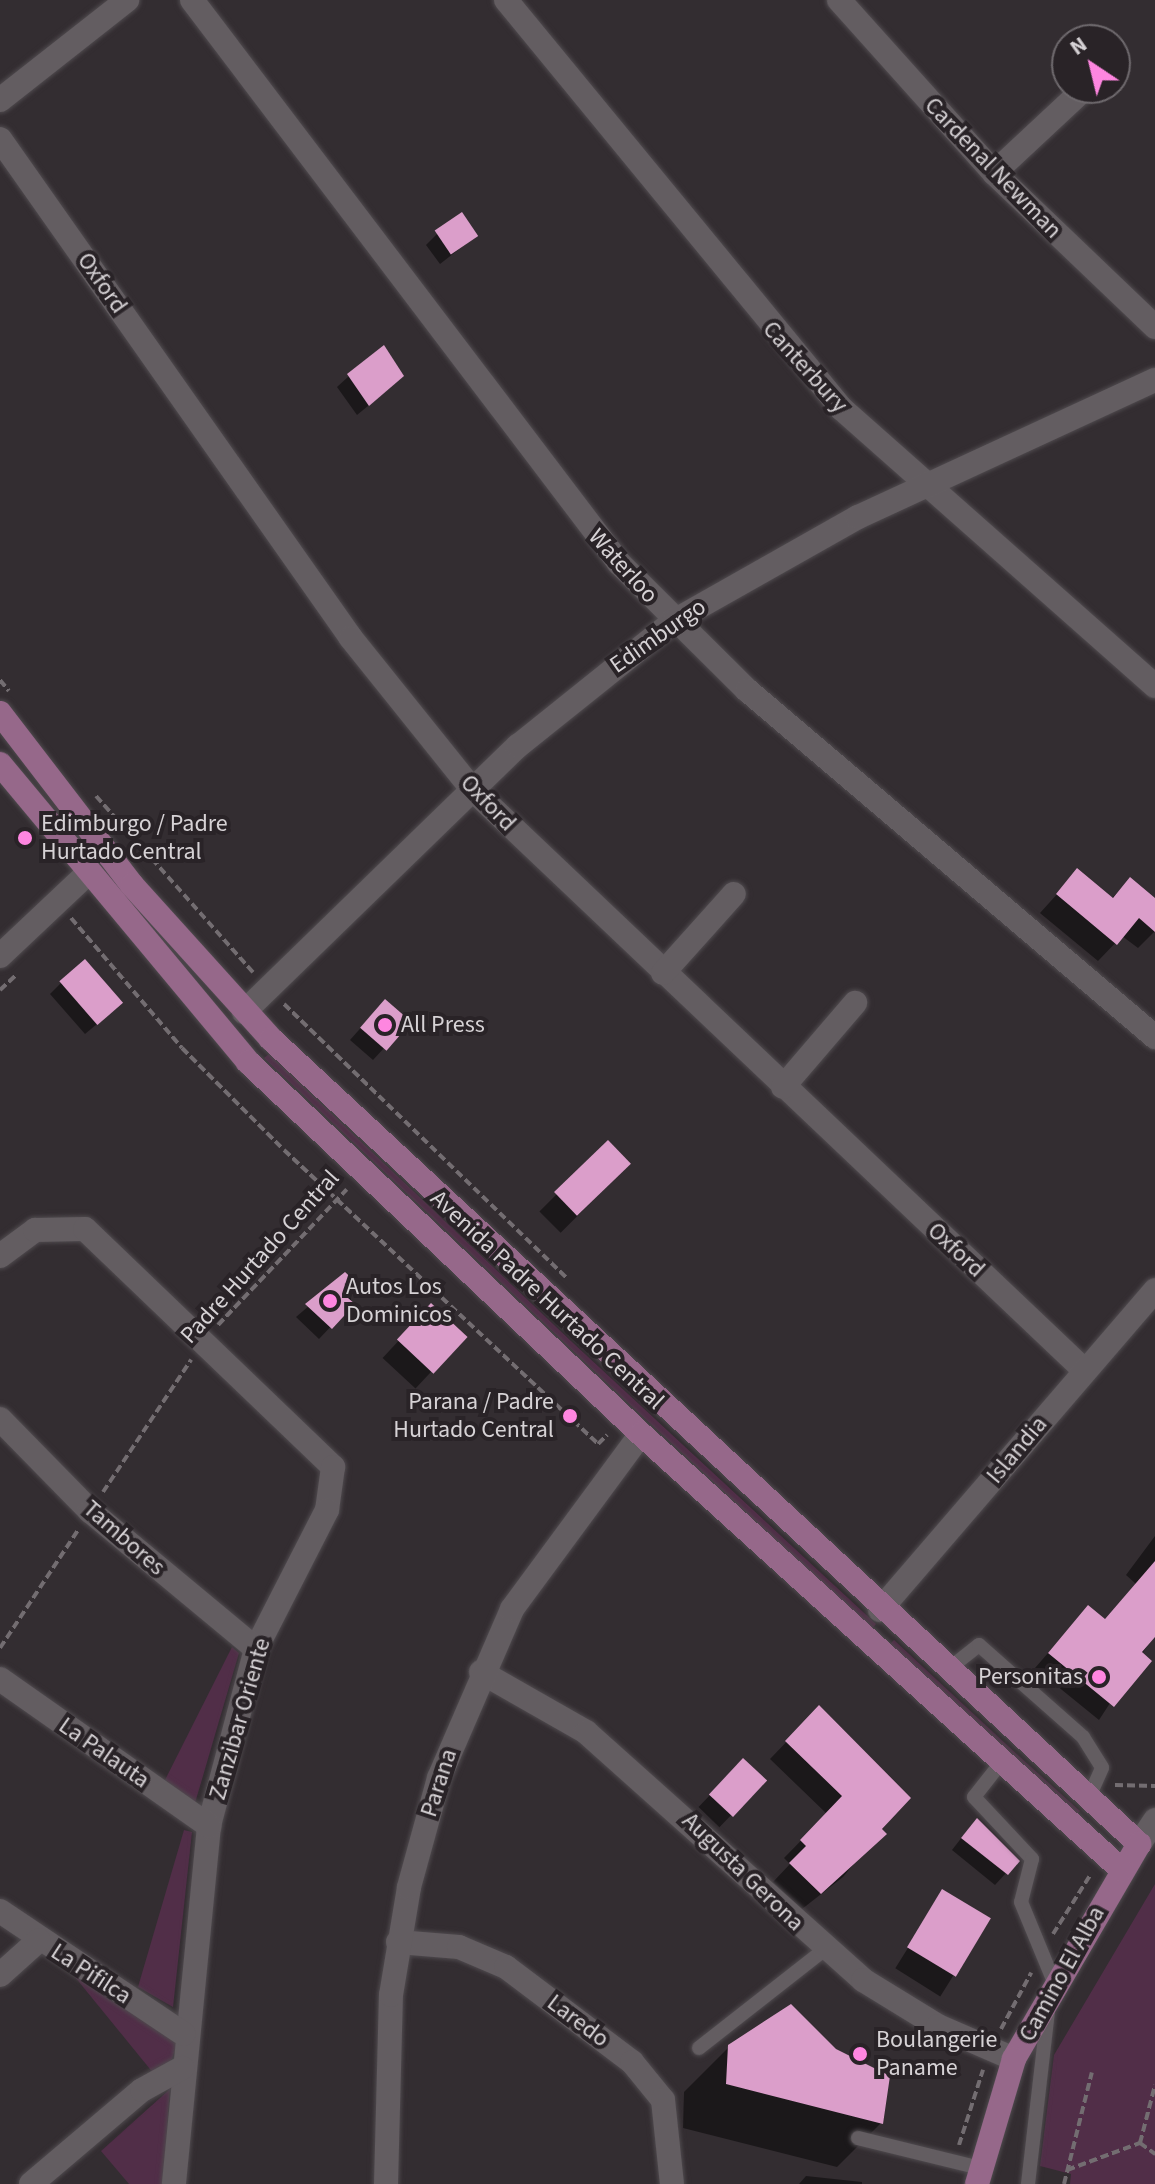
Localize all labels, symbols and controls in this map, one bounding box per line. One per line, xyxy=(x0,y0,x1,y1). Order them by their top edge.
north arrow xyxy=(1051,24,1131,104)
text: N xyxy=(1063,29,1094,63)
street label: Cardenal Newman xyxy=(918,91,1068,245)
street label: Oxford xyxy=(71,247,133,319)
street label: Canterbury xyxy=(756,315,854,419)
street label: Waterloo xyxy=(582,523,664,609)
street label: Edimburgo xyxy=(604,592,712,680)
street label: Oxford xyxy=(454,769,522,837)
place label: Edimburgo / Padre Hurtado Central xyxy=(41,810,228,866)
marker: Edimburgo / Padre Hurtado Central xyxy=(16,829,34,847)
place label: All Press xyxy=(401,1011,485,1039)
marker: All Press xyxy=(376,1016,394,1034)
street label: Padre Hurtado Central xyxy=(175,1164,345,1350)
street label: Avenida Padre Hurtado Central xyxy=(424,1184,670,1416)
street label: Oxford xyxy=(921,1216,991,1284)
place label: Autos Los Dominicos xyxy=(346,1273,452,1329)
marker: Autos Los Dominicos xyxy=(321,1292,339,1310)
place label: Parana / Padre Hurtado Central xyxy=(393,1388,554,1444)
marker: Parana / Padre Hurtado Central xyxy=(561,1407,579,1425)
street label: Islandia xyxy=(981,1410,1053,1490)
street label: Tambores xyxy=(77,1495,171,1581)
street label: Zanzibar Oriente xyxy=(203,1635,277,1803)
place label: Personitas xyxy=(978,1663,1083,1691)
marker: Personitas xyxy=(1090,1668,1108,1686)
street label: La Palauta xyxy=(53,1711,155,1795)
street label: Parana xyxy=(415,1745,463,1821)
street label: Augusta Gerona xyxy=(676,1807,810,1937)
street label: Camino El Alba xyxy=(1013,1901,1111,2047)
street label: La Pifilca xyxy=(45,1937,137,2011)
street label: Laredo xyxy=(541,1988,615,2054)
place label: Boulangerie Paname xyxy=(876,2026,997,2082)
marker: Boulangerie Paname xyxy=(851,2045,869,2063)

